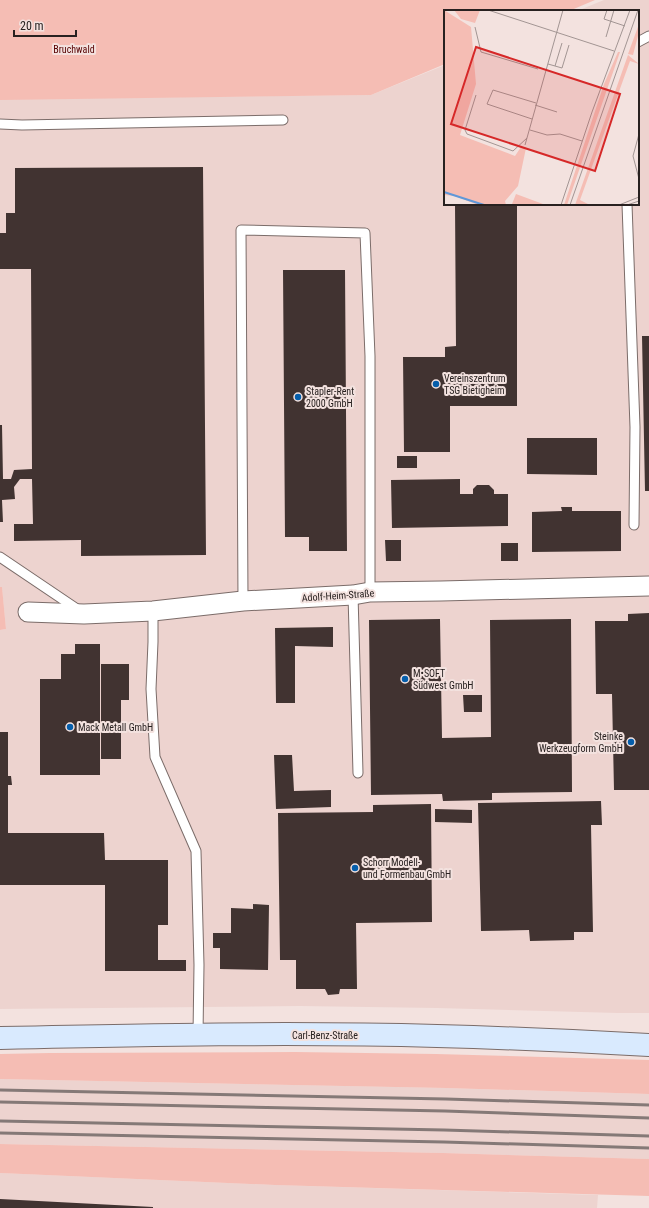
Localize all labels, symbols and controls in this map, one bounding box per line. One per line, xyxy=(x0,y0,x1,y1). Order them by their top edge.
inset map xyxy=(444,10,639,205)
scale bar xyxy=(14,12,76,38)
text: 20 m xyxy=(20,19,44,33)
park label: Bruchwald xyxy=(53,44,95,55)
place label: Vereinszentrum TSG Bietigheim xyxy=(444,373,506,396)
marker: Vereinszentrum TSG Bietigheim xyxy=(431,379,441,389)
place label: Stapler-Rent 2000 GmbH xyxy=(306,386,354,409)
marker: Stapler-Rent 2000 GmbH xyxy=(293,392,303,402)
street label: Adolf-Heim-Straße xyxy=(301,587,375,604)
place label: M•SOFT Südwest GmbH xyxy=(413,668,474,691)
marker: M•SOFT Südwest GmbH xyxy=(400,674,410,684)
marker: Mack Metall GmbH xyxy=(65,722,75,732)
place label: Mack Metall GmbH xyxy=(78,722,153,733)
place label: Steinke Werkzeugform GmbH xyxy=(539,731,623,754)
marker: Steinke Werkzeugform GmbH xyxy=(626,737,636,747)
place label: Schorr Modell- und Formenbau GmbH xyxy=(363,857,451,880)
marker: Schorr Modell- und Formenbau GmbH xyxy=(350,863,360,873)
street label: Carl-Benz-Straße xyxy=(292,1030,358,1041)

